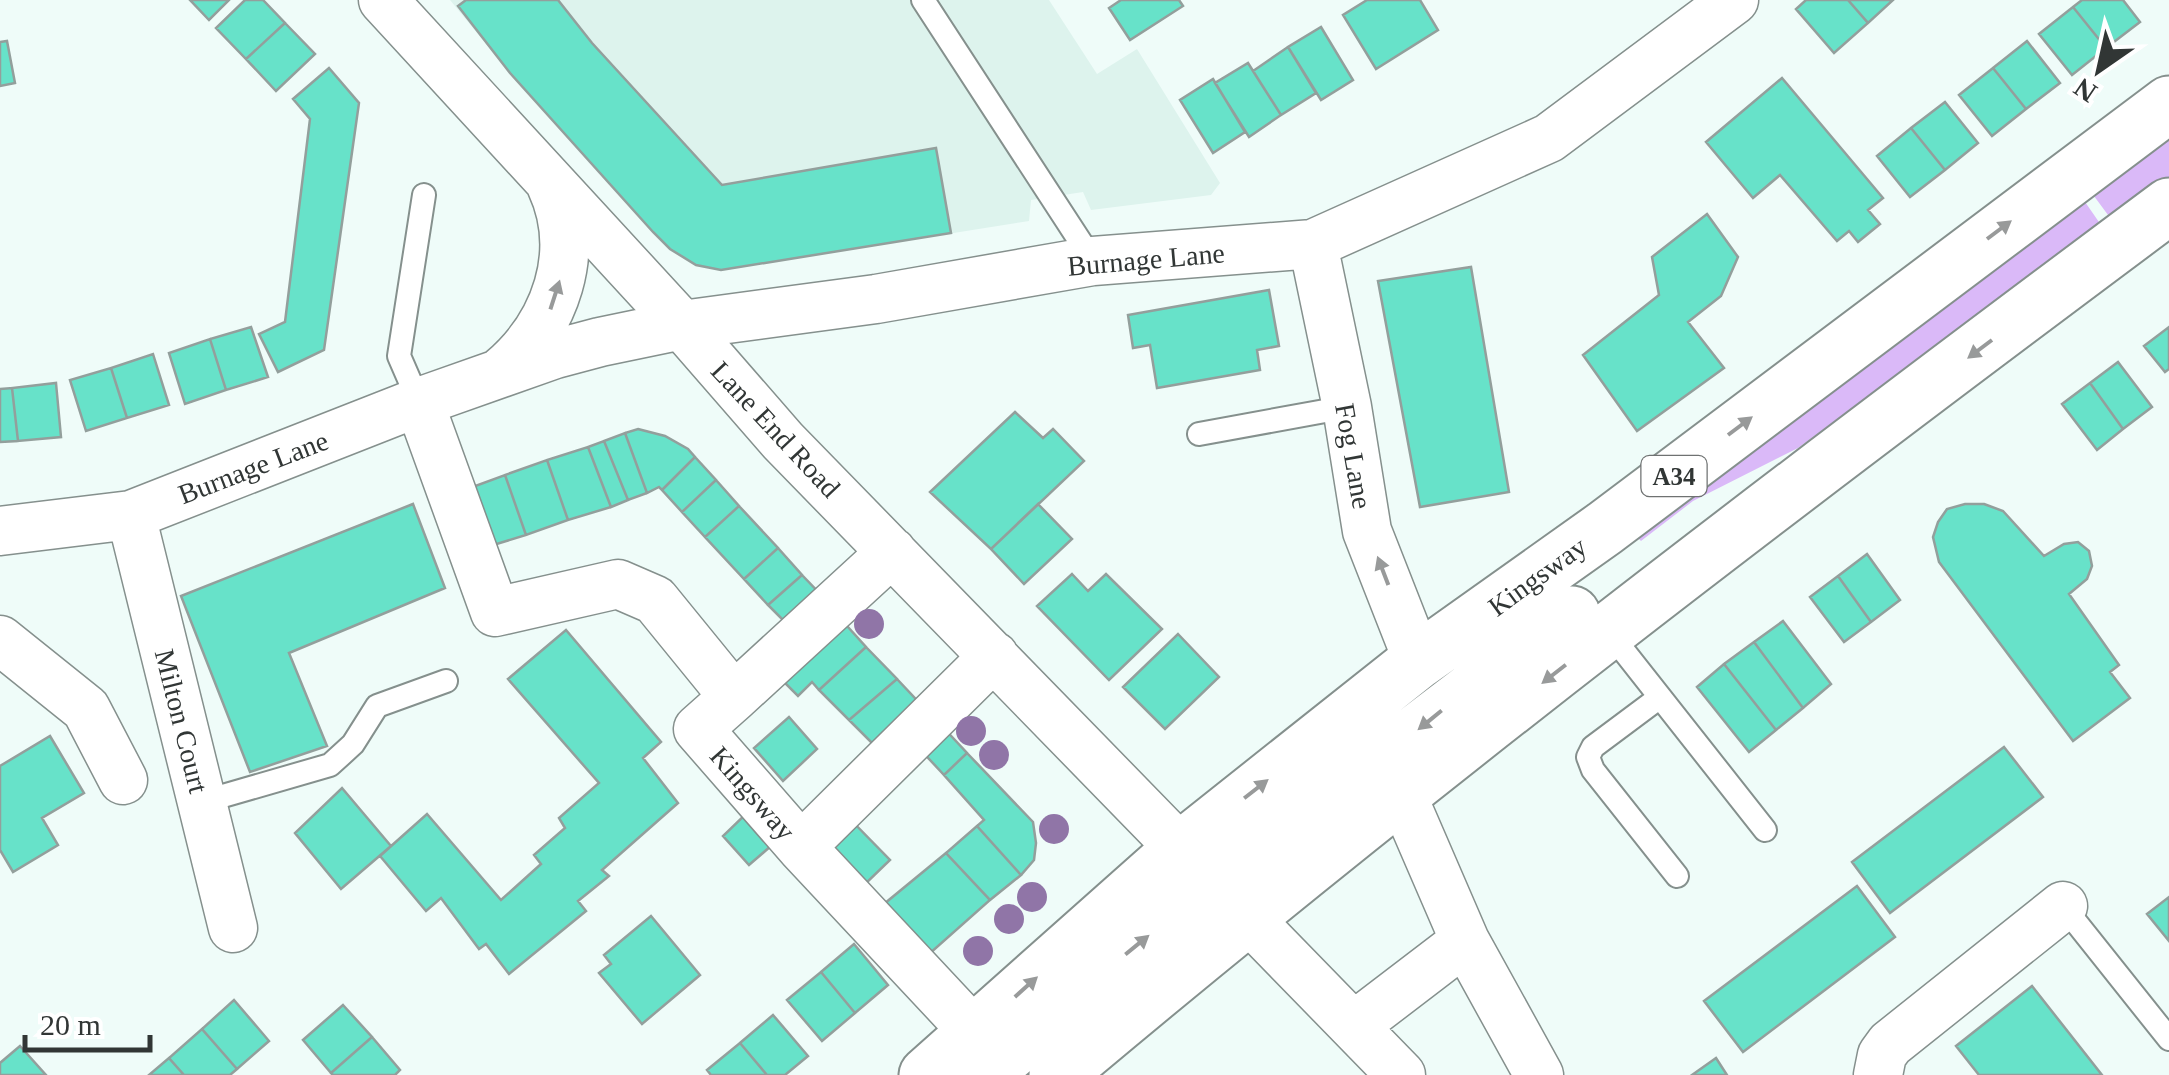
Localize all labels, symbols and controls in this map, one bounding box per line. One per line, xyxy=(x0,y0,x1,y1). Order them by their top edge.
north arrow xyxy=(2049,20,2149,120)
text: N xyxy=(2068,72,2102,109)
one-way arrow xyxy=(1986,221,2012,241)
street label: Burnage Lane xyxy=(1066,237,1226,282)
one-way arrow xyxy=(548,280,563,310)
one-way arrow xyxy=(1967,339,1993,359)
street label: Lane End Road xyxy=(705,355,846,504)
street label: Fog Lane xyxy=(1329,401,1378,511)
one-way arrow xyxy=(1727,416,1753,436)
street label: Burnage Lane xyxy=(174,425,332,510)
road number: A34 xyxy=(1642,456,1706,496)
street label: Kingsway xyxy=(1482,530,1592,622)
one-way arrow xyxy=(1374,555,1390,585)
street label: Milton Court xyxy=(149,646,214,796)
one-way arrow xyxy=(1541,663,1567,683)
one-way arrow xyxy=(1418,709,1443,730)
street label: Kingsway xyxy=(704,740,802,846)
one-way arrow xyxy=(1243,779,1269,800)
one-way arrow xyxy=(1124,935,1150,956)
one-way arrow xyxy=(1014,976,1038,999)
scale bar xyxy=(25,990,150,1052)
text: 20 m xyxy=(40,1008,101,1041)

